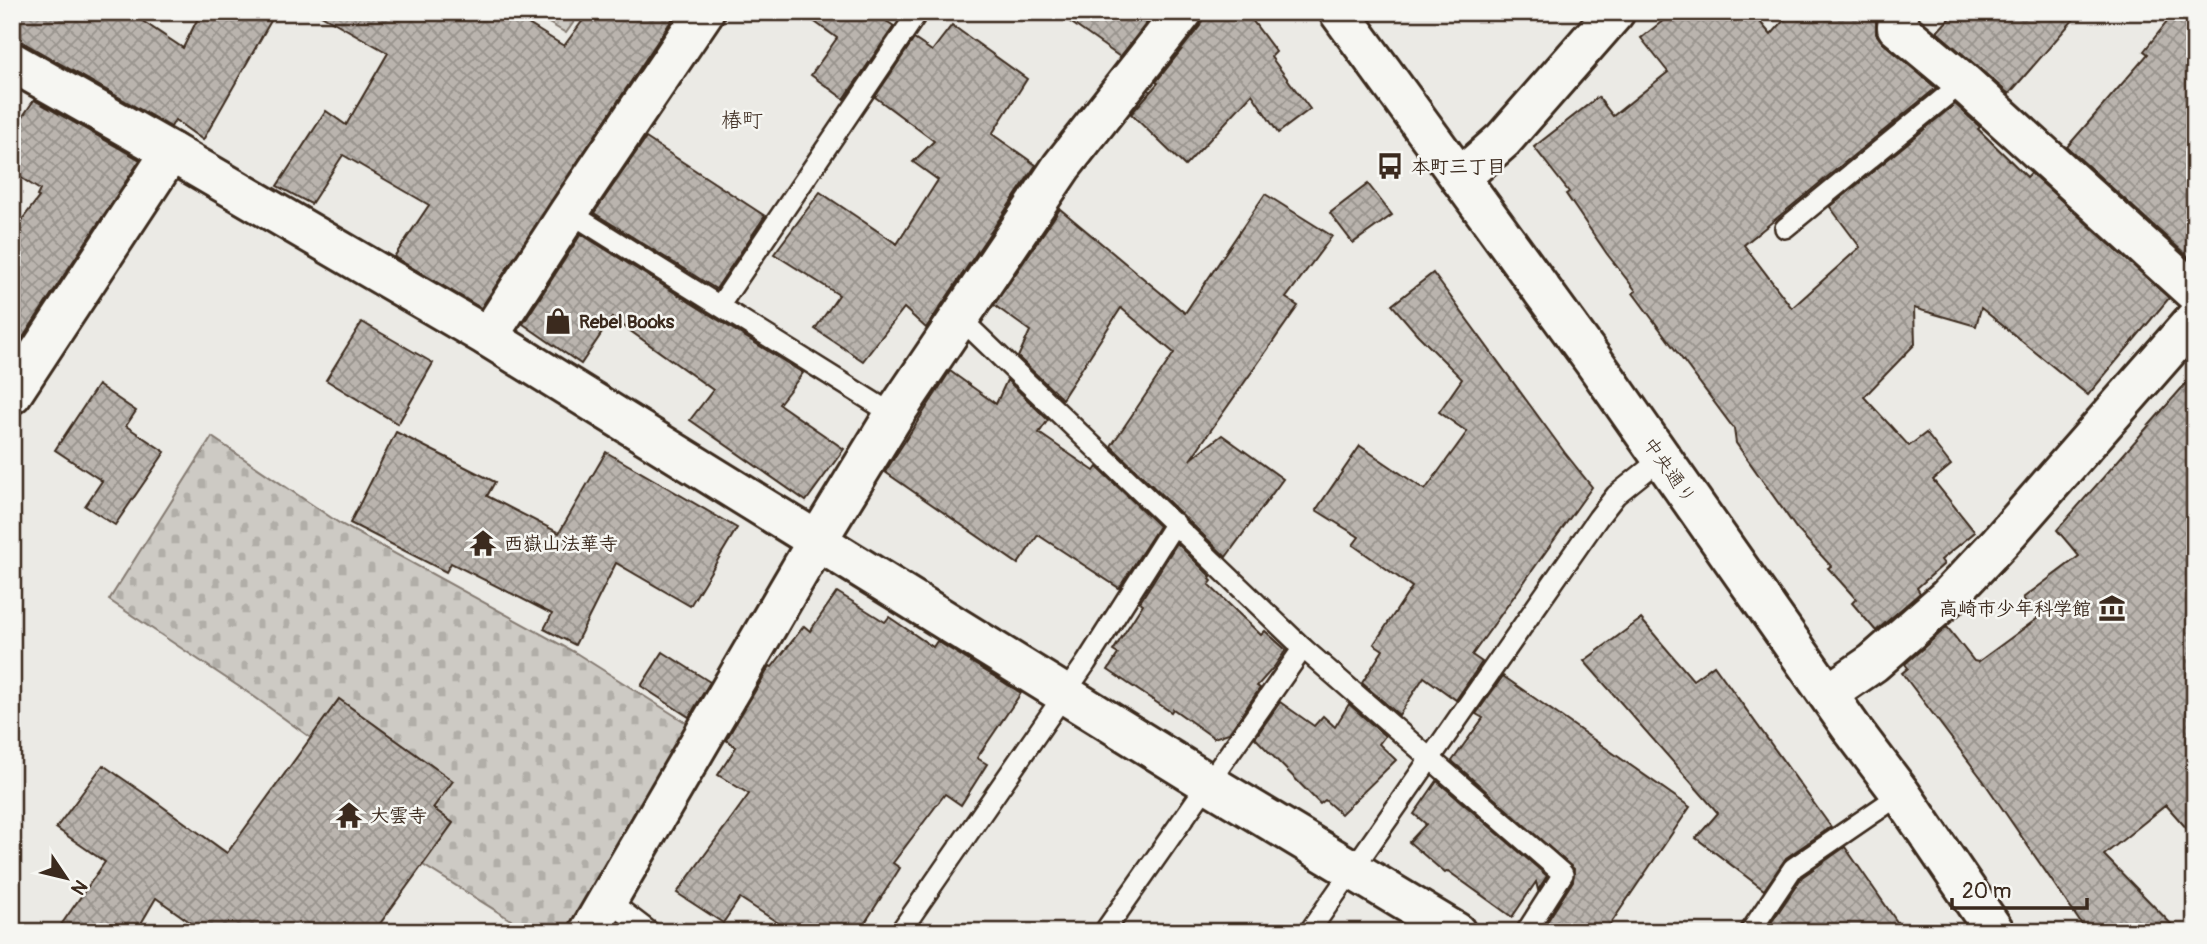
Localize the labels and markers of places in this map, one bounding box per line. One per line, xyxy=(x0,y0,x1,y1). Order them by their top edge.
bus stop icon: 本町三丁目 xyxy=(1375,151,1405,181)
place label: 本町三丁目 xyxy=(1411,155,1506,179)
shop icon: Rebel Books xyxy=(543,306,573,336)
place label: Rebel Books xyxy=(579,310,675,334)
temple icon: 西嶽山法華寺 xyxy=(468,528,498,558)
place label: 西嶽山法華寺 xyxy=(504,532,618,556)
museum icon: 高崎市少年科学館 xyxy=(2097,593,2127,623)
place label: 高崎市少年科学館 xyxy=(1939,597,2091,621)
temple icon: 大雲寺 xyxy=(334,800,364,830)
place label: 大雲寺 xyxy=(370,804,427,828)

